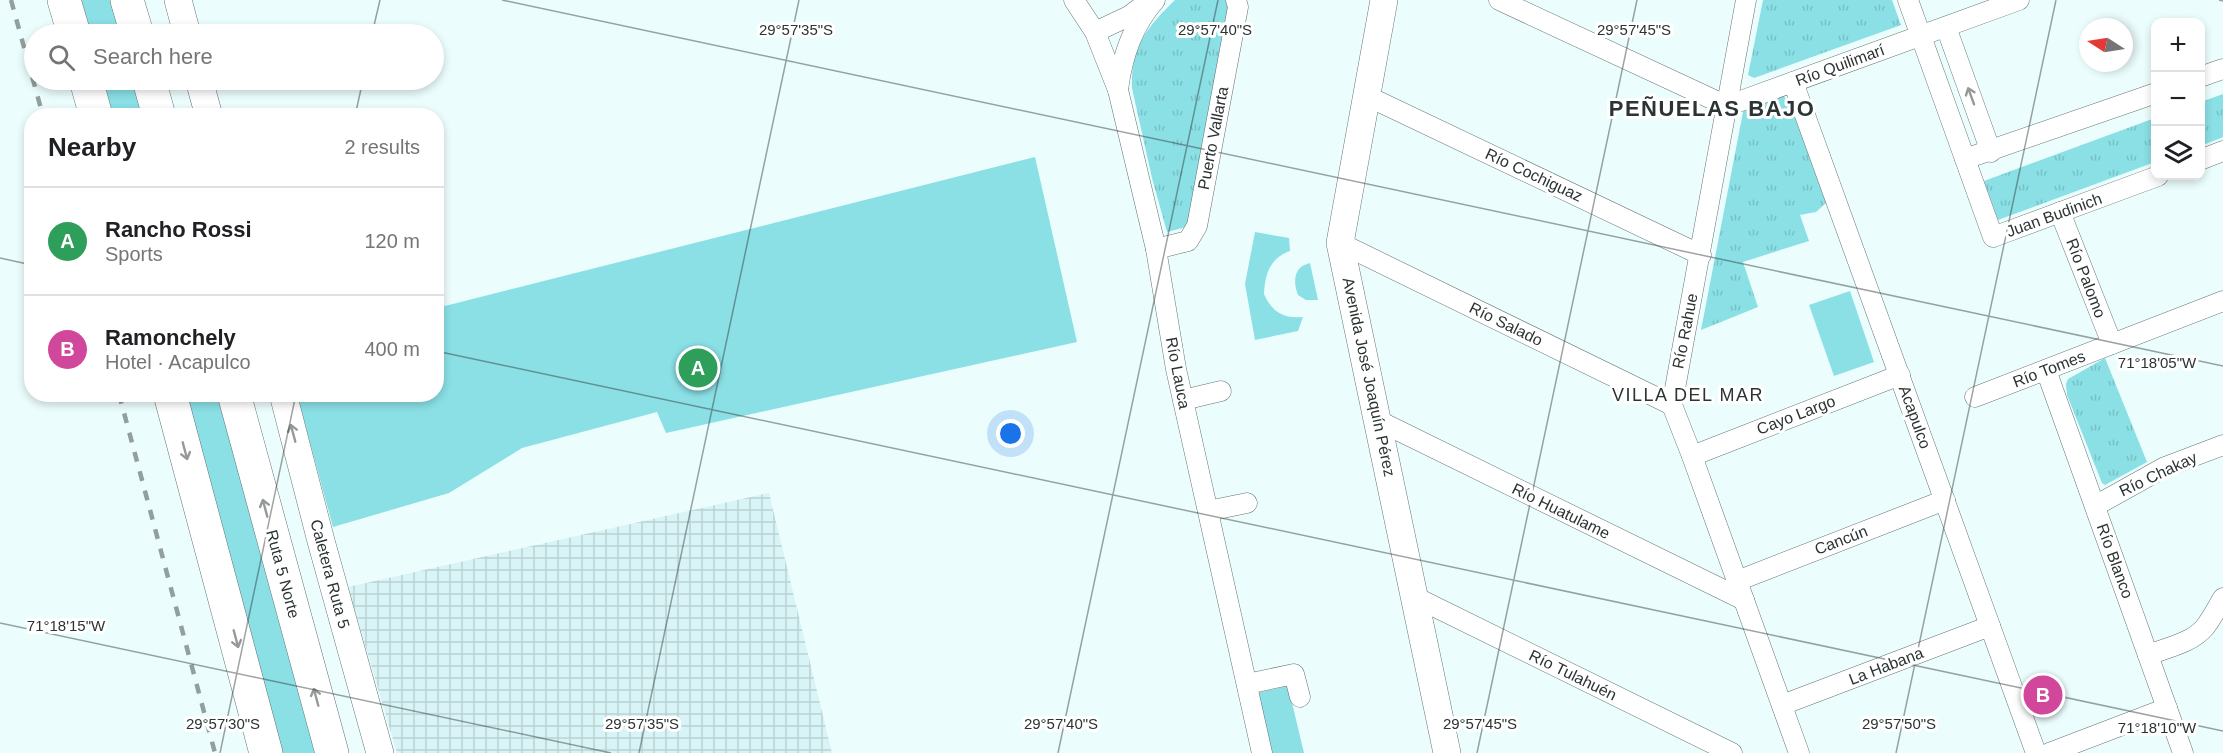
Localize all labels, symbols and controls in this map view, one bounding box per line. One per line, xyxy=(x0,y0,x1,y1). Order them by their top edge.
north arrow xyxy=(2079,18,2133,72)
map controls xyxy=(2151,18,2205,180)
button: + xyxy=(2151,18,2205,72)
text: 29°57'35"S xyxy=(759,21,833,38)
text: 29°57'40"S xyxy=(1178,21,1252,38)
text: 29°57'45"S xyxy=(1597,21,1671,38)
search box xyxy=(24,24,444,90)
icon: search xyxy=(45,41,78,74)
street label: Río Quilimarí xyxy=(1793,41,1887,89)
text: Search here xyxy=(93,44,213,69)
button: − xyxy=(2151,72,2205,126)
street label: Puerto Vallarta xyxy=(1195,85,1231,191)
one-way arrow xyxy=(1964,88,1975,106)
district label: PEÑUELAS BAJO xyxy=(1609,96,1815,121)
button: layers xyxy=(2151,126,2205,180)
text: Nearby xyxy=(48,132,136,162)
text: 2 results xyxy=(344,136,420,158)
street label: Río Cochiguaz xyxy=(1483,145,1585,205)
street label: Juan Budinich xyxy=(2004,190,2104,240)
text: Rancho Rossi xyxy=(105,217,252,242)
text: A xyxy=(60,230,75,252)
text: 120 m xyxy=(364,230,420,252)
street label: Río Palomo xyxy=(2063,236,2109,320)
text: Sports xyxy=(105,243,163,265)
street label: Avenida José Joaquín Pérez xyxy=(1340,276,1398,478)
street label: Río Rahue xyxy=(1669,292,1701,370)
street label: Río Salado xyxy=(1467,299,1545,349)
text: Ramonchely xyxy=(105,325,236,350)
street label: Río Lauca xyxy=(1163,336,1193,411)
text: B xyxy=(60,338,75,360)
text: 400 m xyxy=(364,338,420,360)
pin: A xyxy=(678,346,718,391)
street label: Río Tomes xyxy=(2010,347,2088,391)
text: Hotel · Acapulco xyxy=(105,351,251,373)
text: 71°18'05"W xyxy=(2118,354,2197,371)
street label: Acapulco xyxy=(1896,383,1934,451)
district label: VILLA DEL MAR xyxy=(1612,385,1764,405)
street label: Cayo Largo xyxy=(1754,392,1838,438)
your location xyxy=(996,419,1025,448)
one-way arrow xyxy=(287,424,298,443)
one-way arrow xyxy=(180,441,192,460)
street label: Río Chakay xyxy=(2117,449,2199,499)
street label: Río Huatulame xyxy=(1509,480,1613,542)
one-way arrow xyxy=(259,499,270,518)
street label: Caletera Ruta 5 xyxy=(307,518,353,630)
street label: Río Blanco xyxy=(2094,521,2136,601)
street label: Cancún xyxy=(1812,522,1870,558)
street label: Ruta 5 Norte xyxy=(263,528,303,620)
text: 71°18'15"W xyxy=(27,617,106,634)
one-way arrow xyxy=(230,630,242,649)
street label: La Habana xyxy=(1846,644,1926,688)
street label: Río Tulahuén xyxy=(1526,646,1620,704)
pin: B xyxy=(2024,672,2062,718)
one-way arrow xyxy=(310,687,322,706)
text: 29°57'30"S xyxy=(186,715,260,732)
text: 29°57'35"S xyxy=(605,715,679,732)
text: 29°57'40"S xyxy=(1024,715,1098,732)
text: 29°57'45"S xyxy=(1443,715,1517,732)
text: 29°57'50"S xyxy=(1862,715,1936,732)
text: 71°18'10"W xyxy=(2118,719,2197,736)

